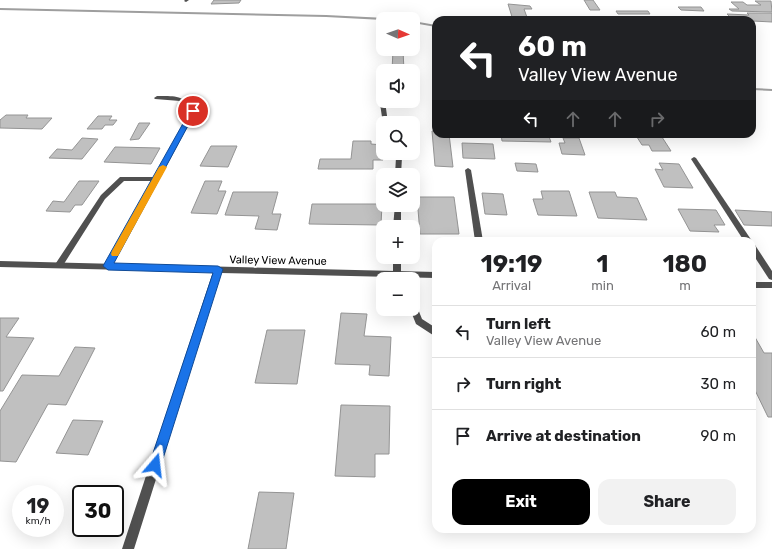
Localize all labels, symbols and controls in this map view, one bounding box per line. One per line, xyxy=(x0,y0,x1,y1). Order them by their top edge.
north arrow xyxy=(376,12,420,56)
map controls xyxy=(376,12,420,316)
text: 60 m xyxy=(518,30,587,63)
icon: left xyxy=(452,32,504,84)
button: sound xyxy=(376,64,420,108)
text: Valley View Avenue xyxy=(518,64,678,86)
pin xyxy=(176,94,210,128)
icon: arrive xyxy=(182,100,204,122)
icon: left xyxy=(520,108,542,130)
icon: ahead xyxy=(562,108,584,130)
icon: ahead xyxy=(604,108,626,130)
icon: right xyxy=(646,108,668,130)
button: search xyxy=(376,116,420,160)
button: layers xyxy=(376,168,420,212)
button: + xyxy=(376,220,420,264)
text: 19:19 xyxy=(481,250,542,278)
text: 1 xyxy=(597,250,609,278)
text: 180 xyxy=(663,250,707,278)
street label: Valley View Avenue xyxy=(229,253,327,268)
button: − xyxy=(376,272,420,316)
text: Arrival xyxy=(492,278,531,293)
text: min xyxy=(591,278,614,293)
text: m xyxy=(679,278,691,293)
text: Turn left xyxy=(486,315,551,333)
icon: left xyxy=(452,321,474,343)
text: 60 m xyxy=(700,323,736,341)
text: Valley View Avenue xyxy=(486,333,601,348)
icon: right xyxy=(452,373,474,395)
text: Turn right xyxy=(486,375,561,393)
text: 30 m xyxy=(700,375,736,393)
icon: arrive xyxy=(452,425,474,447)
text: Arrive at destination xyxy=(486,427,641,445)
text: 90 m xyxy=(701,427,736,445)
position arrow xyxy=(134,444,176,486)
button: Exit xyxy=(452,479,590,525)
button: Share xyxy=(598,479,736,525)
speed limit sign: 30 xyxy=(72,485,124,537)
text: 19 xyxy=(27,494,49,518)
text: km/h xyxy=(26,515,50,527)

